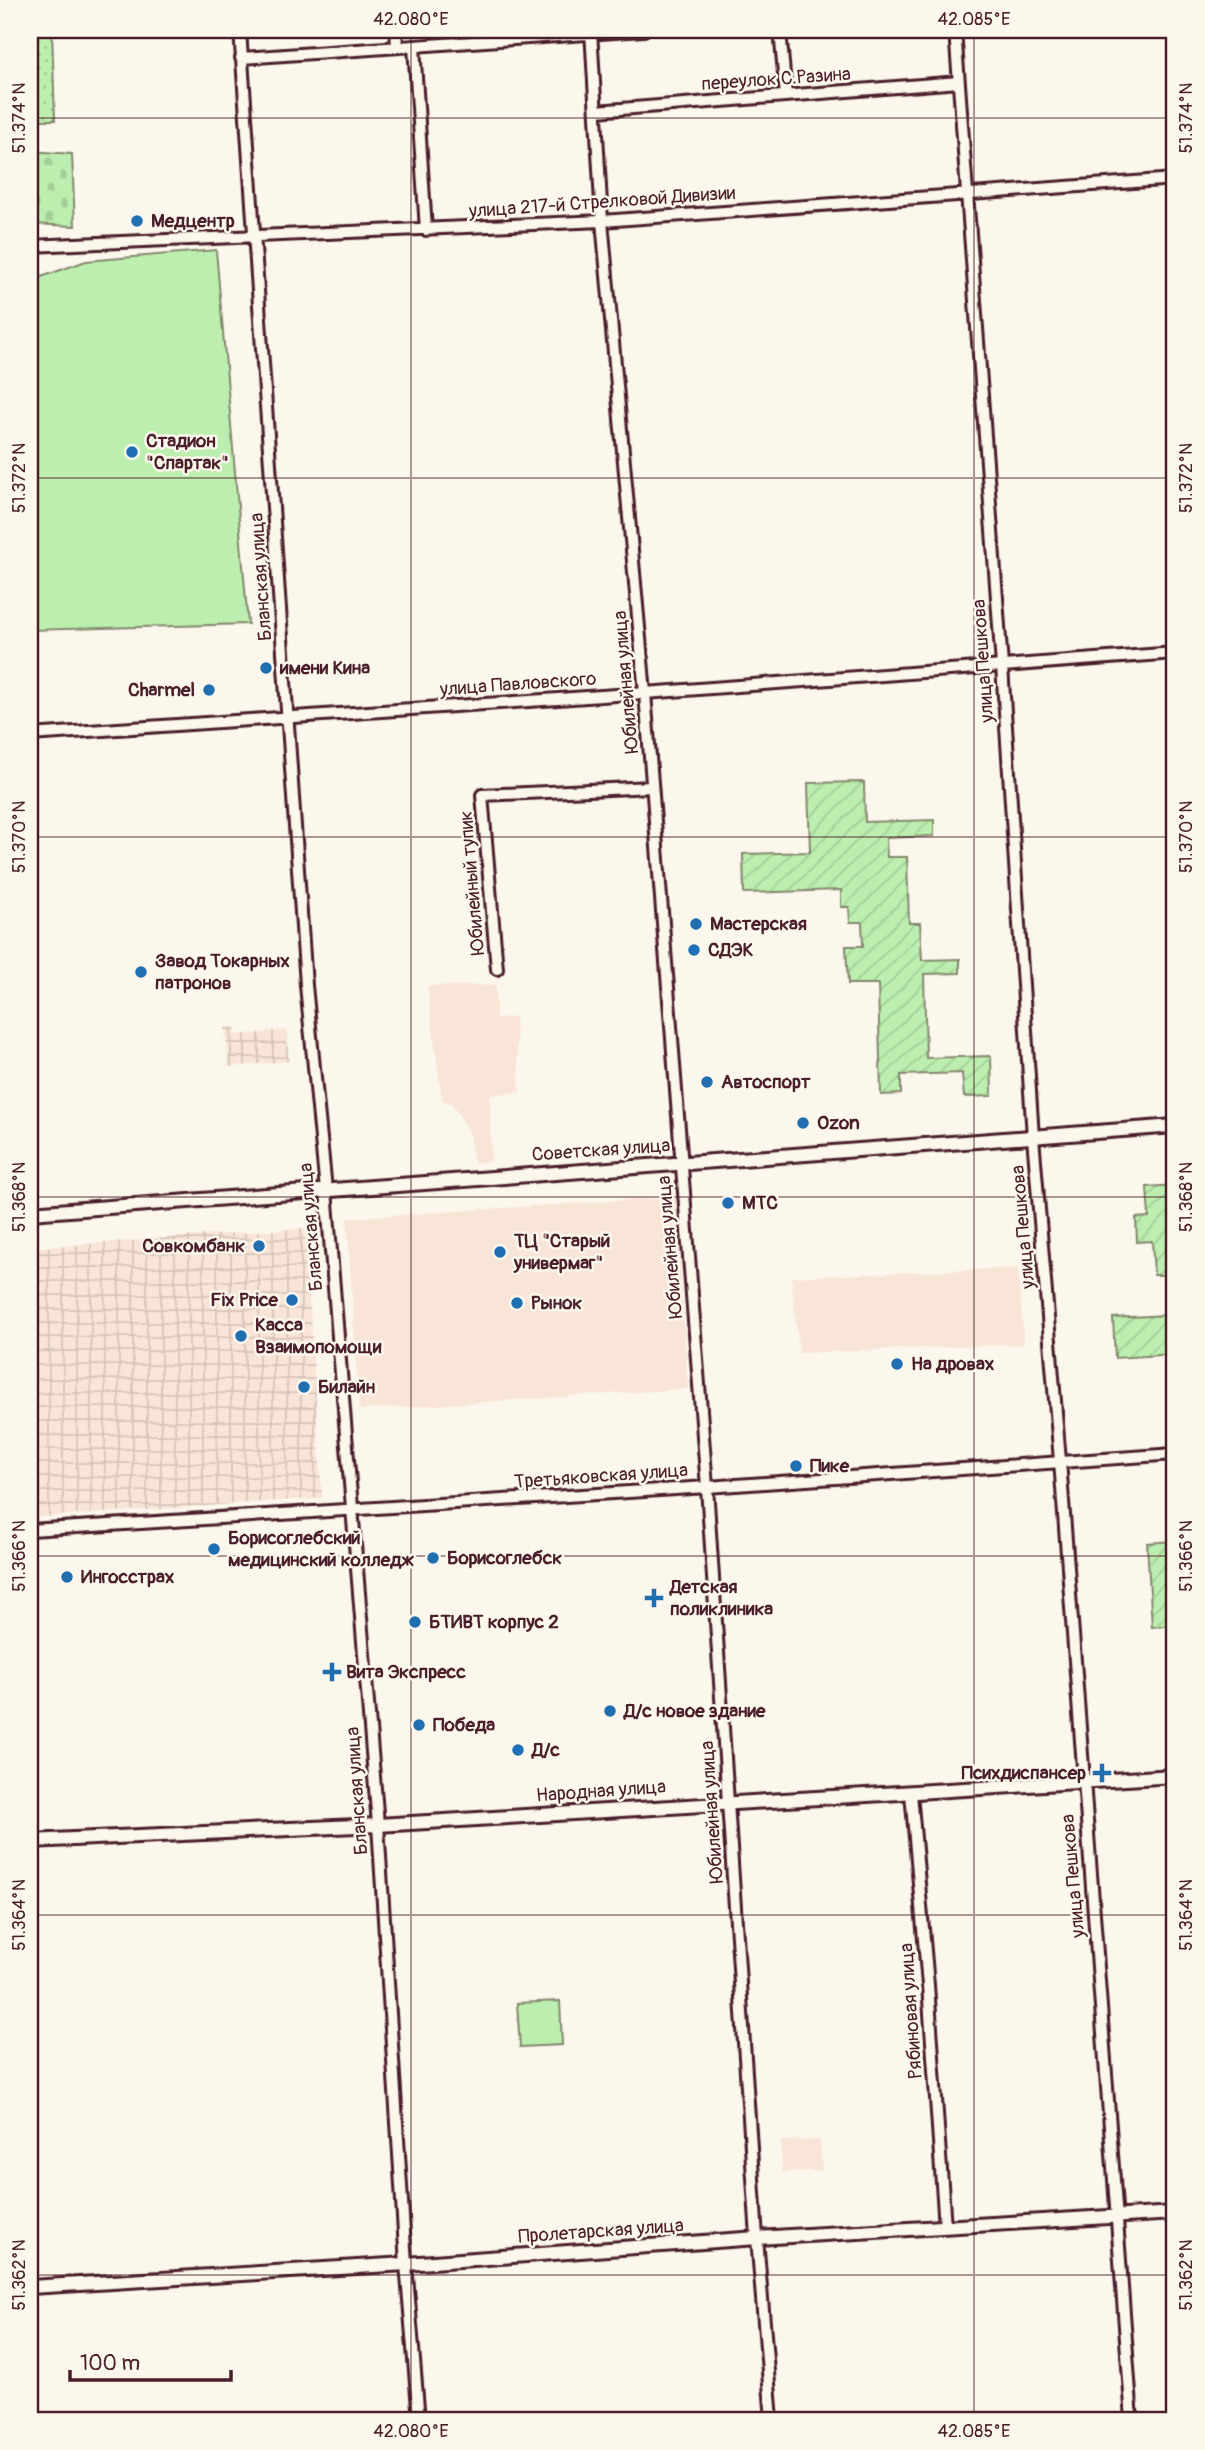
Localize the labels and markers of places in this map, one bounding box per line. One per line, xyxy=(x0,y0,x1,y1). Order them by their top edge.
place label: Медцентр xyxy=(151,209,235,233)
marker: Медцентр xyxy=(129,213,145,229)
place label: Стадион "Спартак" xyxy=(146,429,229,475)
marker: Стадион "Спартак" xyxy=(124,444,140,460)
place label: имени Кина xyxy=(279,656,370,680)
marker: имени Кина xyxy=(258,660,274,676)
place label: Charmel xyxy=(128,678,195,702)
marker: Charmel xyxy=(201,682,217,698)
place label: Мастерская xyxy=(710,912,807,936)
marker: Мастерская xyxy=(688,916,704,932)
place label: СДЭК xyxy=(708,938,754,962)
marker: СДЭК xyxy=(686,942,702,958)
place label: Завод Токарных патронов xyxy=(155,949,290,995)
marker: Завод Токарных патронов xyxy=(133,964,149,980)
place label: Автоспорт xyxy=(721,1070,811,1094)
marker: Автоспорт xyxy=(699,1074,715,1090)
place label: Ozon xyxy=(817,1111,860,1135)
marker: Ozon xyxy=(795,1115,811,1131)
place label: МТС xyxy=(742,1191,778,1215)
marker: МТС xyxy=(720,1195,736,1211)
place label: ТЦ "Старый универмаг" xyxy=(513,1229,610,1275)
place label: Совкомбанк xyxy=(142,1234,245,1258)
marker: Совкомбанк xyxy=(251,1238,267,1254)
marker: ТЦ "Старый универмаг" xyxy=(492,1244,508,1260)
place label: Fix Price xyxy=(210,1288,279,1312)
place label: Рынок xyxy=(531,1291,582,1315)
marker: Fix Price xyxy=(284,1292,300,1308)
marker: Рынок xyxy=(509,1295,525,1311)
place label: Касса Взаимопомощи xyxy=(255,1313,382,1359)
marker: Касса Взаимопомощи xyxy=(233,1328,249,1344)
place label: На дровах xyxy=(911,1352,994,1376)
marker: На дровах xyxy=(889,1356,905,1372)
place label: Билайн xyxy=(318,1375,375,1399)
marker: Билайн xyxy=(296,1379,312,1395)
place label: Пике xyxy=(810,1454,850,1478)
marker: Пике xyxy=(788,1458,804,1474)
place label: Борисоглебский медицинский колледж xyxy=(228,1526,415,1572)
marker: Борисоглебский медицинский колледж xyxy=(206,1541,222,1557)
place label: Борисоглебск xyxy=(447,1546,562,1570)
marker: Борисоглебск xyxy=(425,1550,441,1566)
place label: Ингосстрах xyxy=(81,1565,174,1589)
marker: Ингосстрах xyxy=(59,1569,75,1585)
place label: Детская поликлиника xyxy=(669,1575,773,1621)
marker: Детская поликлиника xyxy=(644,1588,664,1608)
place label: БТИВТ корпус 2 xyxy=(429,1610,559,1634)
marker: БТИВТ корпус 2 xyxy=(407,1614,423,1630)
place label: Вита Экспресс xyxy=(346,1660,466,1684)
marker: Вита Экспресс xyxy=(324,1664,340,1680)
place label: Д/с новое здание xyxy=(623,1699,766,1723)
marker: Д/с новое здание xyxy=(602,1703,618,1719)
place label: Победа xyxy=(433,1713,495,1737)
marker: Победа xyxy=(411,1717,427,1733)
place label: Д/с xyxy=(531,1738,560,1762)
marker: Д/с xyxy=(510,1742,526,1758)
place label: Психдиспансер xyxy=(962,1761,1086,1785)
marker: Психдиспансер xyxy=(1092,1763,1112,1783)

